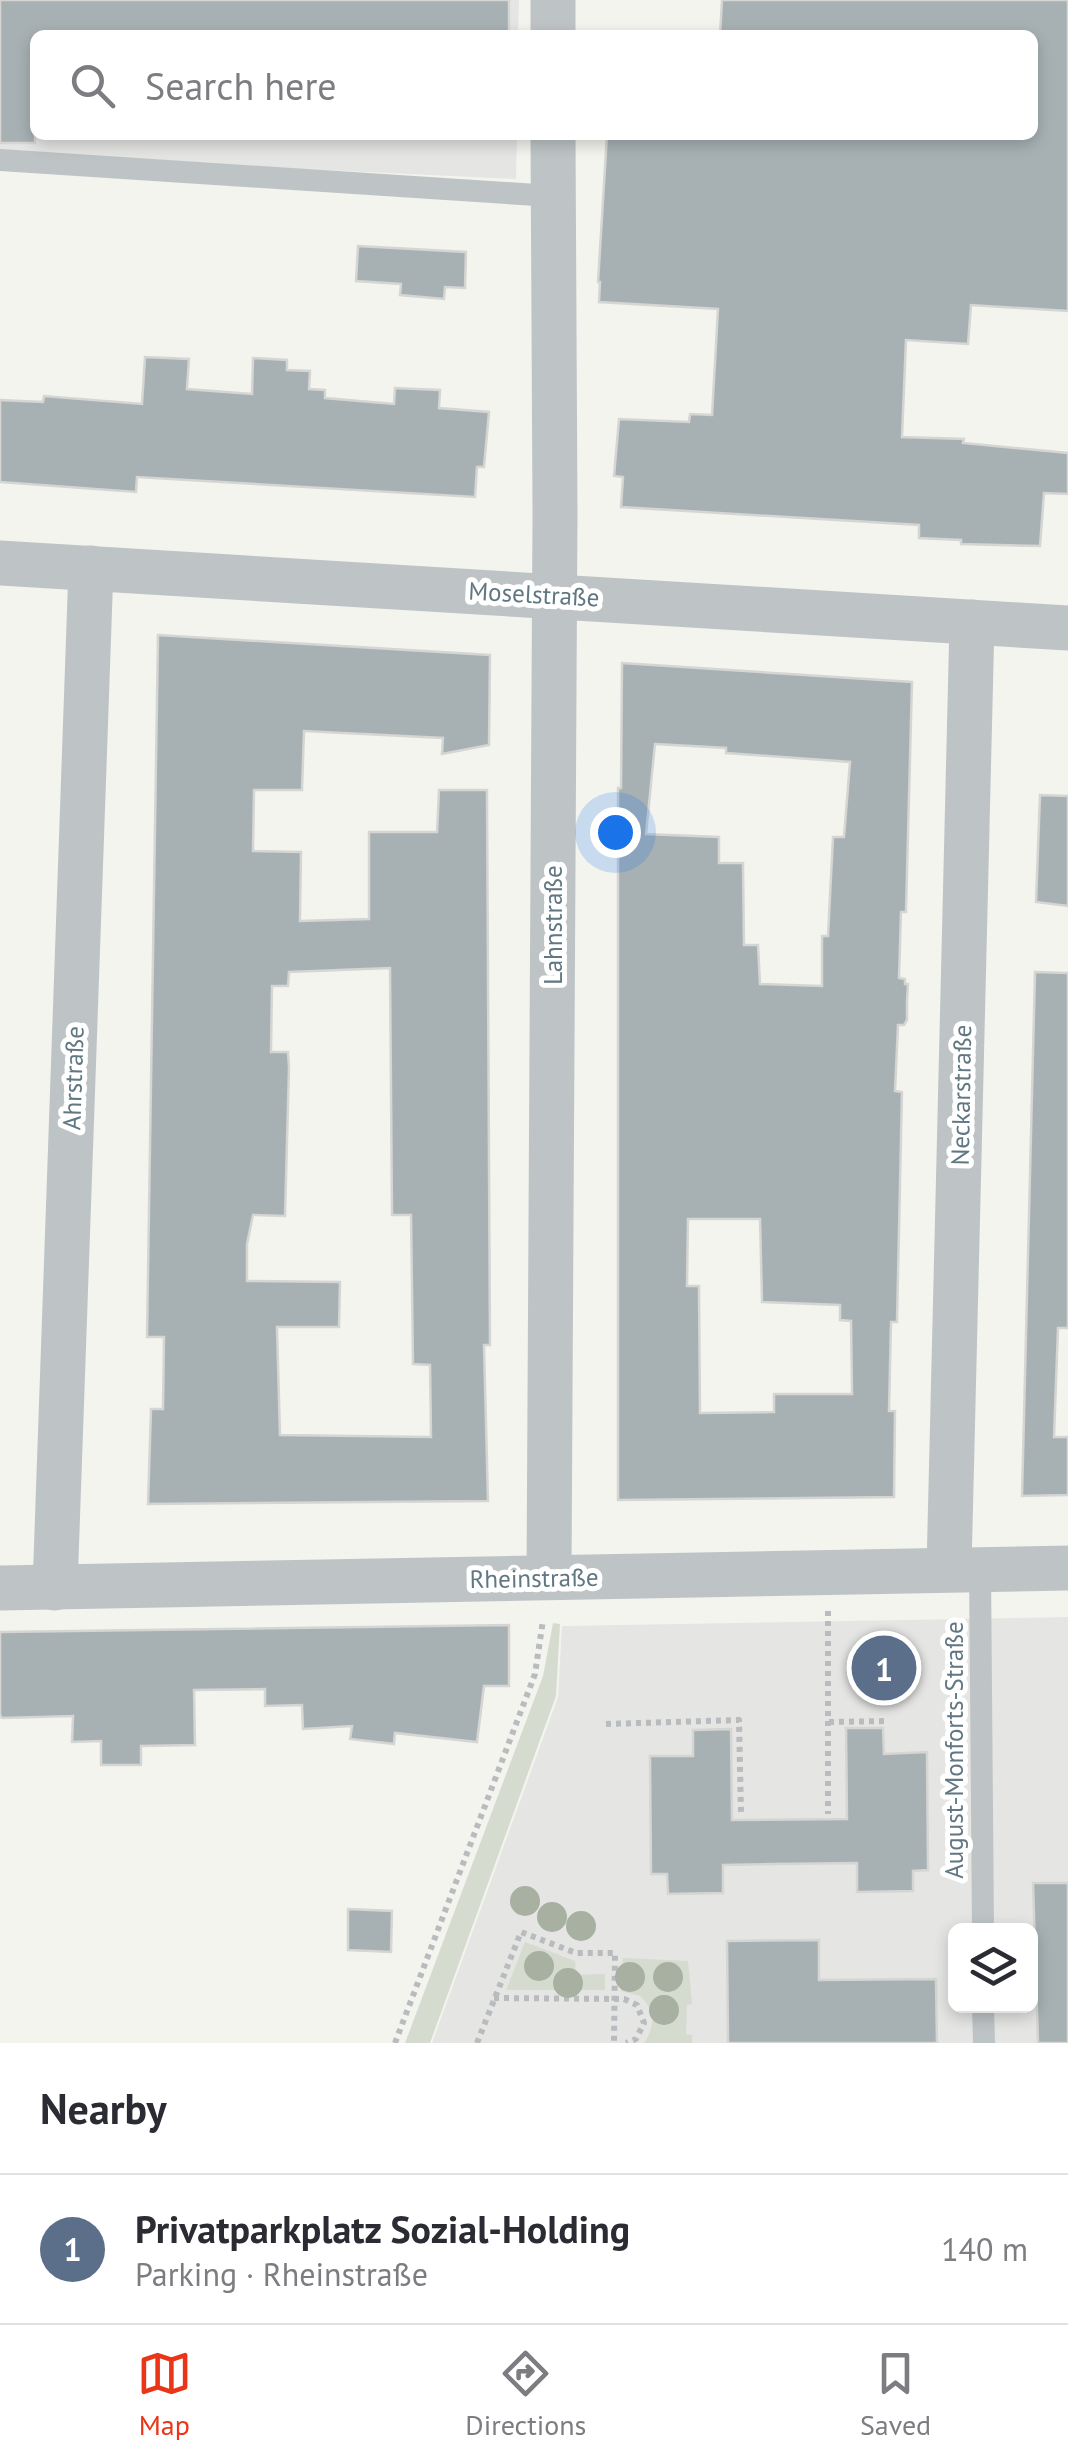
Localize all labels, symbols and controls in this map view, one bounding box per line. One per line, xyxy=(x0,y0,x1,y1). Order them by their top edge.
search box xyxy=(30,30,1038,140)
icon: search xyxy=(65,58,120,113)
text: Search here xyxy=(145,61,337,110)
street label: Moselstraße xyxy=(468,575,600,613)
your location xyxy=(590,807,641,858)
street label: Lahnstraße xyxy=(537,865,569,985)
street label: Neckarstraße xyxy=(944,1024,978,1166)
street label: Ahrstraße xyxy=(55,1025,91,1131)
street label: Rheinstraße xyxy=(469,1561,599,1595)
street label: August-Monforts-Straße xyxy=(938,1621,970,1879)
pin: 1 xyxy=(852,1630,916,1706)
map controls xyxy=(948,1923,1038,2013)
button: layers xyxy=(948,1923,1038,2013)
text: Nearby xyxy=(40,2081,167,2136)
text: Privatparkplatz Sozial-Holding xyxy=(135,2204,630,2253)
text: 1 xyxy=(63,2228,82,2270)
text: 140 m xyxy=(941,2228,1028,2270)
text: Parking · Rheinstraße xyxy=(135,2253,428,2295)
tab: Map xyxy=(137,2346,192,2443)
tab: Directions xyxy=(465,2346,586,2443)
tab: Saved xyxy=(860,2346,931,2443)

